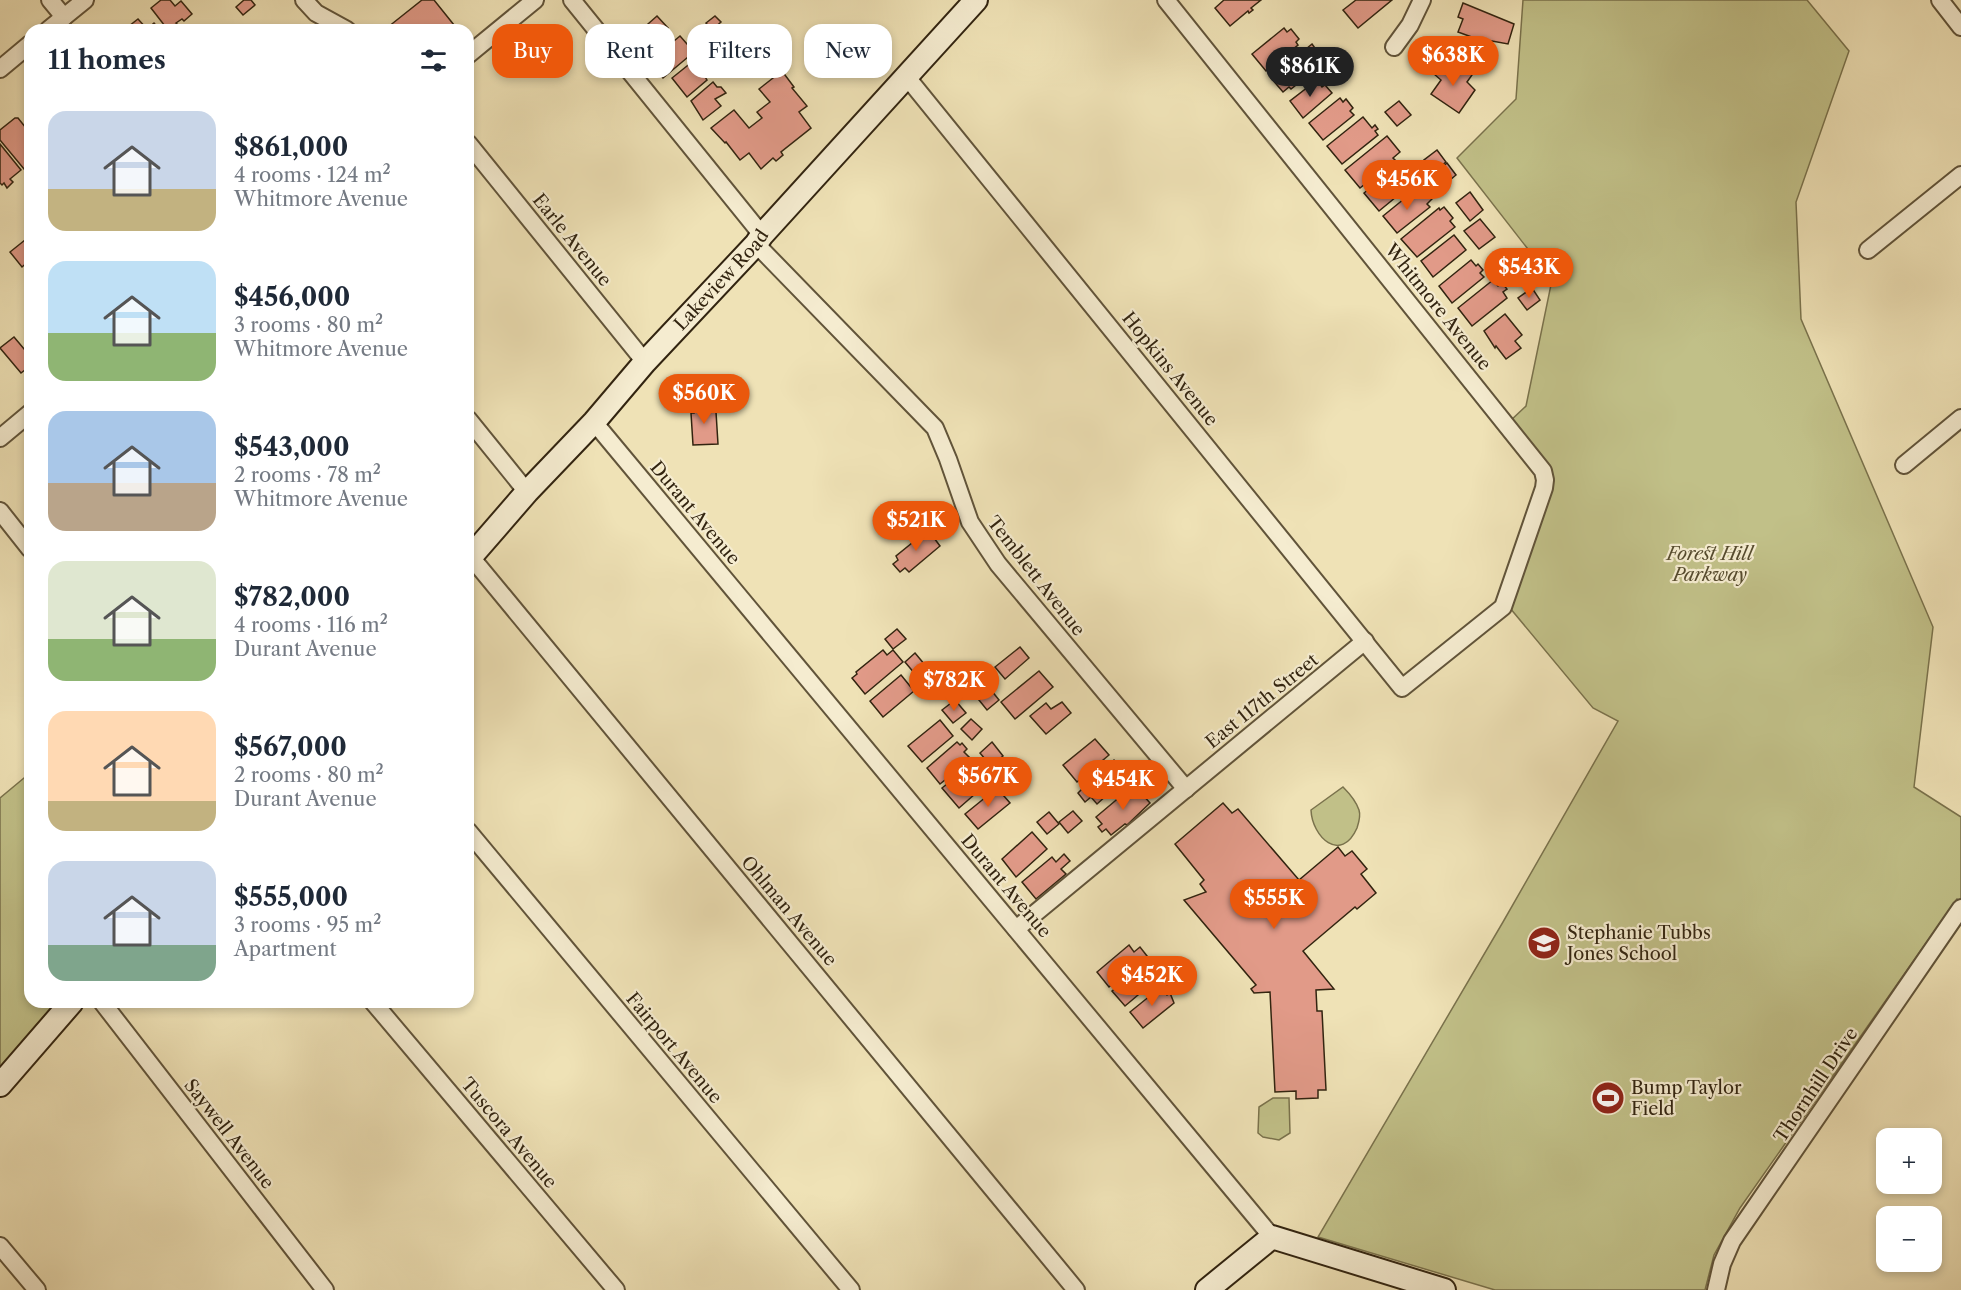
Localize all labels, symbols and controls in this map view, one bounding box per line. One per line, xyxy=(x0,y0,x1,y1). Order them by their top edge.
chip: Buy xyxy=(492,24,573,78)
chip: Rent xyxy=(585,24,675,78)
chip: Filters xyxy=(687,24,792,78)
chip: New xyxy=(804,24,892,78)
pin: $638K xyxy=(1411,36,1495,87)
text: $638K xyxy=(1422,43,1484,67)
text: 11 homes xyxy=(48,44,166,76)
icon: filters xyxy=(417,44,450,77)
pin: $861K xyxy=(1268,47,1352,98)
text: $861K xyxy=(1280,54,1340,78)
text: $861,000 xyxy=(234,131,348,163)
icon: home xyxy=(96,135,168,207)
pin: $456K xyxy=(1365,160,1449,211)
text: 4 rooms · 124 m² xyxy=(234,163,391,187)
text: $456K xyxy=(1376,167,1438,191)
text: Whitmore Avenue xyxy=(234,187,408,211)
street label: Earle Avenue xyxy=(528,189,616,291)
street label: Lakeview Road xyxy=(670,225,774,335)
street label: Whitmore Avenue xyxy=(1380,238,1496,375)
pin: $543K xyxy=(1487,248,1571,299)
text: $543K xyxy=(1498,255,1560,279)
text: $456,000 xyxy=(234,281,350,313)
icon: home xyxy=(96,285,168,357)
street label: Hopkins Avenue xyxy=(1117,308,1223,430)
text: 3 rooms · 80 m² xyxy=(234,313,383,337)
text: Whitmore Avenue xyxy=(234,337,408,361)
pin: $560K xyxy=(662,374,746,425)
text: $560K xyxy=(673,381,735,405)
text: $543,000 xyxy=(234,431,350,463)
icon: home xyxy=(96,435,168,507)
street label: Durant Avenue xyxy=(645,457,745,569)
text: 2 rooms · 78 m² xyxy=(234,463,381,487)
text: Whitmore Avenue xyxy=(234,487,408,511)
pin: $521K xyxy=(874,501,958,552)
text: $521K xyxy=(887,508,946,532)
street label: Temblett Avenue xyxy=(982,512,1090,640)
park label: Forest Hill Parkway xyxy=(1665,543,1755,586)
text: $782,000 xyxy=(234,581,350,613)
icon: home xyxy=(96,585,168,657)
text: 4 rooms · 116 m² xyxy=(234,613,388,637)
text: Durant Avenue xyxy=(234,637,377,661)
street label: East 117th Street xyxy=(1201,649,1323,753)
pin: $782K xyxy=(912,661,996,712)
text: $782K xyxy=(923,668,985,692)
text: $567,000 xyxy=(234,731,347,763)
icon: home xyxy=(96,735,168,807)
pin: $567K xyxy=(946,757,1030,808)
pin: $454K xyxy=(1081,760,1165,811)
text: 2 rooms · 80 m² xyxy=(234,763,384,787)
text: $567K xyxy=(958,764,1018,788)
text: $454K xyxy=(1092,767,1154,791)
text: Durant Avenue xyxy=(234,787,377,811)
street label: Durant Avenue xyxy=(956,830,1056,942)
street label: Ohlman Avenue xyxy=(737,851,841,971)
pin: $555K xyxy=(1232,879,1316,930)
text: $555,000 xyxy=(234,881,348,913)
icon: home xyxy=(96,885,168,957)
text: $555K xyxy=(1244,886,1304,910)
text: 3 rooms · 95 m² xyxy=(234,913,381,937)
place label: Stephanie Tubbs Jones School xyxy=(1564,922,1711,965)
school or university icon: Stephanie Tubbs Jones School xyxy=(1526,925,1562,961)
text: Apartment xyxy=(234,937,337,961)
pin: $452K xyxy=(1110,956,1194,1007)
text: $452K xyxy=(1121,963,1183,987)
street label: Fairport Avenue xyxy=(621,988,727,1108)
street label: Thornhill Drive xyxy=(1770,1023,1862,1147)
street label: Tuscora Avenue xyxy=(457,1073,561,1193)
street label: Saywell Avenue xyxy=(179,1075,279,1193)
place label: Bump Taylor Field xyxy=(1631,1077,1742,1120)
sports icon: Bump Taylor Field xyxy=(1590,1080,1626,1116)
map controls xyxy=(1876,1128,1942,1272)
button: + xyxy=(1876,1128,1942,1194)
button: − xyxy=(1876,1206,1942,1272)

